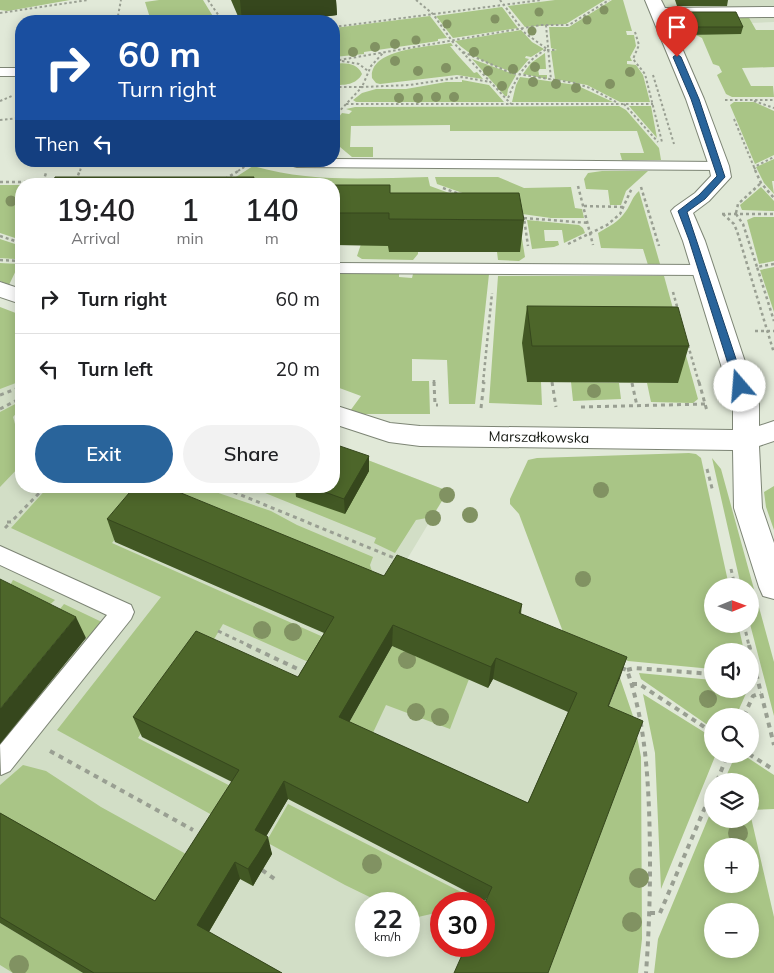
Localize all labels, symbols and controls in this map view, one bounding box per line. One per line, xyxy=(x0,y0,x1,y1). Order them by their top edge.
pin xyxy=(656,6,698,57)
icon: arrive xyxy=(663,13,691,41)
text: 60 m xyxy=(118,32,201,76)
icon: right xyxy=(35,35,100,100)
text: Turn right xyxy=(118,75,216,103)
icon: left xyxy=(89,130,117,158)
text: Then xyxy=(35,132,79,156)
text: 19:40 xyxy=(56,191,135,229)
text: 1 xyxy=(181,191,199,229)
text: 140 xyxy=(245,191,299,229)
text: Arrival xyxy=(71,228,120,248)
text: min xyxy=(176,228,204,248)
text: m xyxy=(265,228,279,248)
icon: right xyxy=(35,285,63,313)
text: Turn right xyxy=(78,287,167,311)
text: 60 m xyxy=(276,287,320,311)
icon: left xyxy=(35,355,63,383)
text: Turn left xyxy=(78,357,153,381)
text: 20 m xyxy=(276,357,320,381)
position arrow xyxy=(713,359,765,411)
button: Exit xyxy=(35,425,173,483)
button: Share xyxy=(183,425,320,483)
street label: Marszałkowska xyxy=(489,427,589,447)
north arrow xyxy=(704,578,759,632)
map controls xyxy=(704,578,759,958)
button: sound xyxy=(704,643,759,698)
button: search xyxy=(704,708,759,763)
button: layers xyxy=(704,773,759,828)
button: + xyxy=(704,838,759,893)
speed limit sign: 30 xyxy=(430,892,495,957)
text: 22 xyxy=(372,903,403,934)
button: − xyxy=(704,903,759,958)
text: km/h xyxy=(374,929,401,944)

